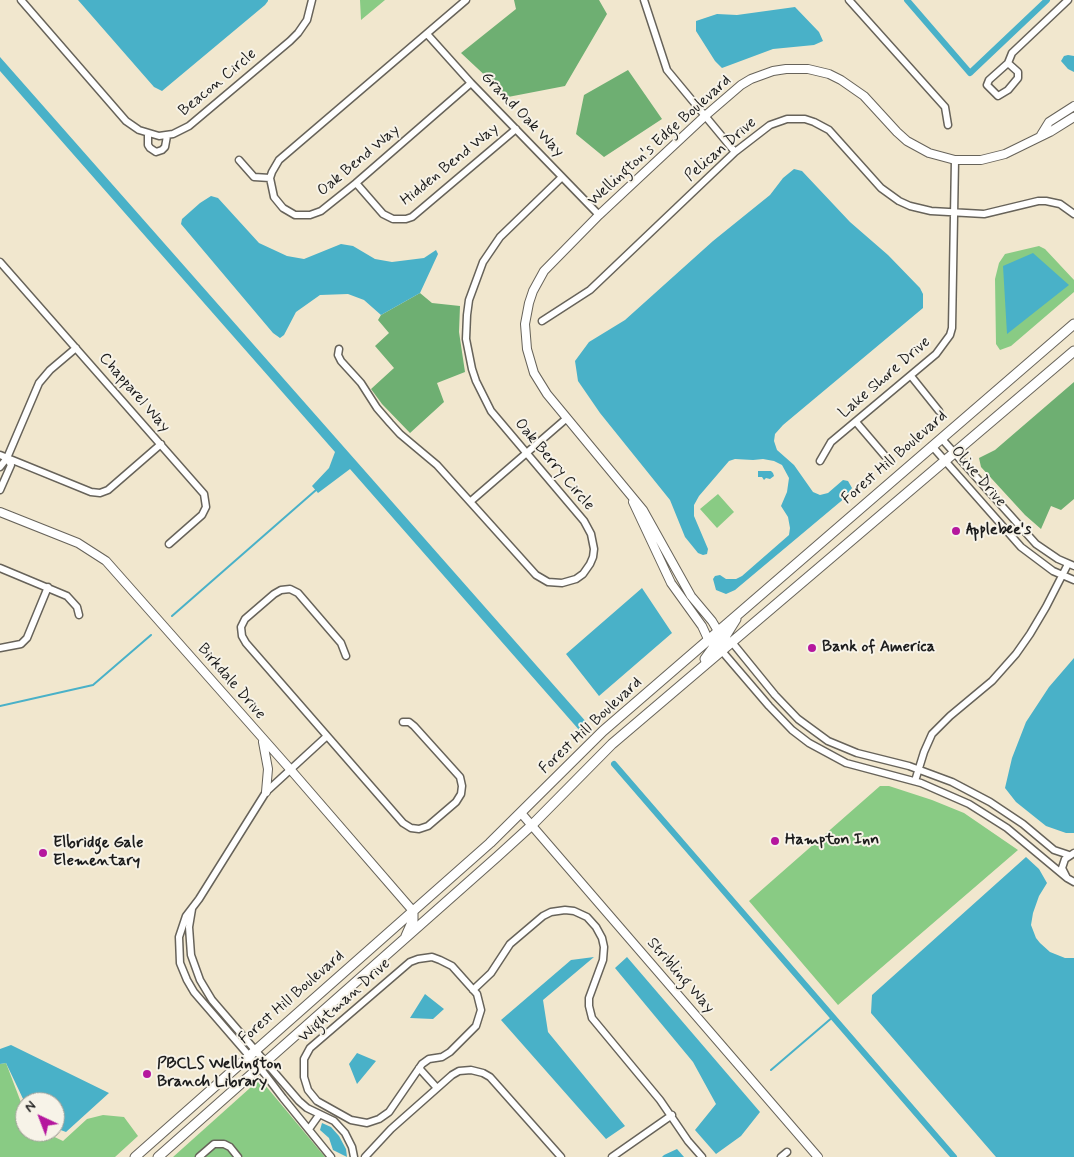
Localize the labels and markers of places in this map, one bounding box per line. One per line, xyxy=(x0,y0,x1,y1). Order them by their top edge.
place label: Applebee's xyxy=(966,521,1031,541)
marker: Applebee's xyxy=(950,525,962,537)
place label: Bank of America xyxy=(822,638,935,658)
marker: Bank of America xyxy=(806,642,818,654)
place label: Hampton Inn xyxy=(785,831,879,851)
place label: Elbridge Gale Elementary xyxy=(53,834,143,872)
marker: Hampton Inn xyxy=(769,835,781,847)
marker: Elbridge Gale Elementary xyxy=(37,847,49,859)
place label: PBCLS Wellington Branch Library xyxy=(157,1055,281,1093)
marker: PBCLS Wellington Branch Library xyxy=(141,1068,153,1080)

